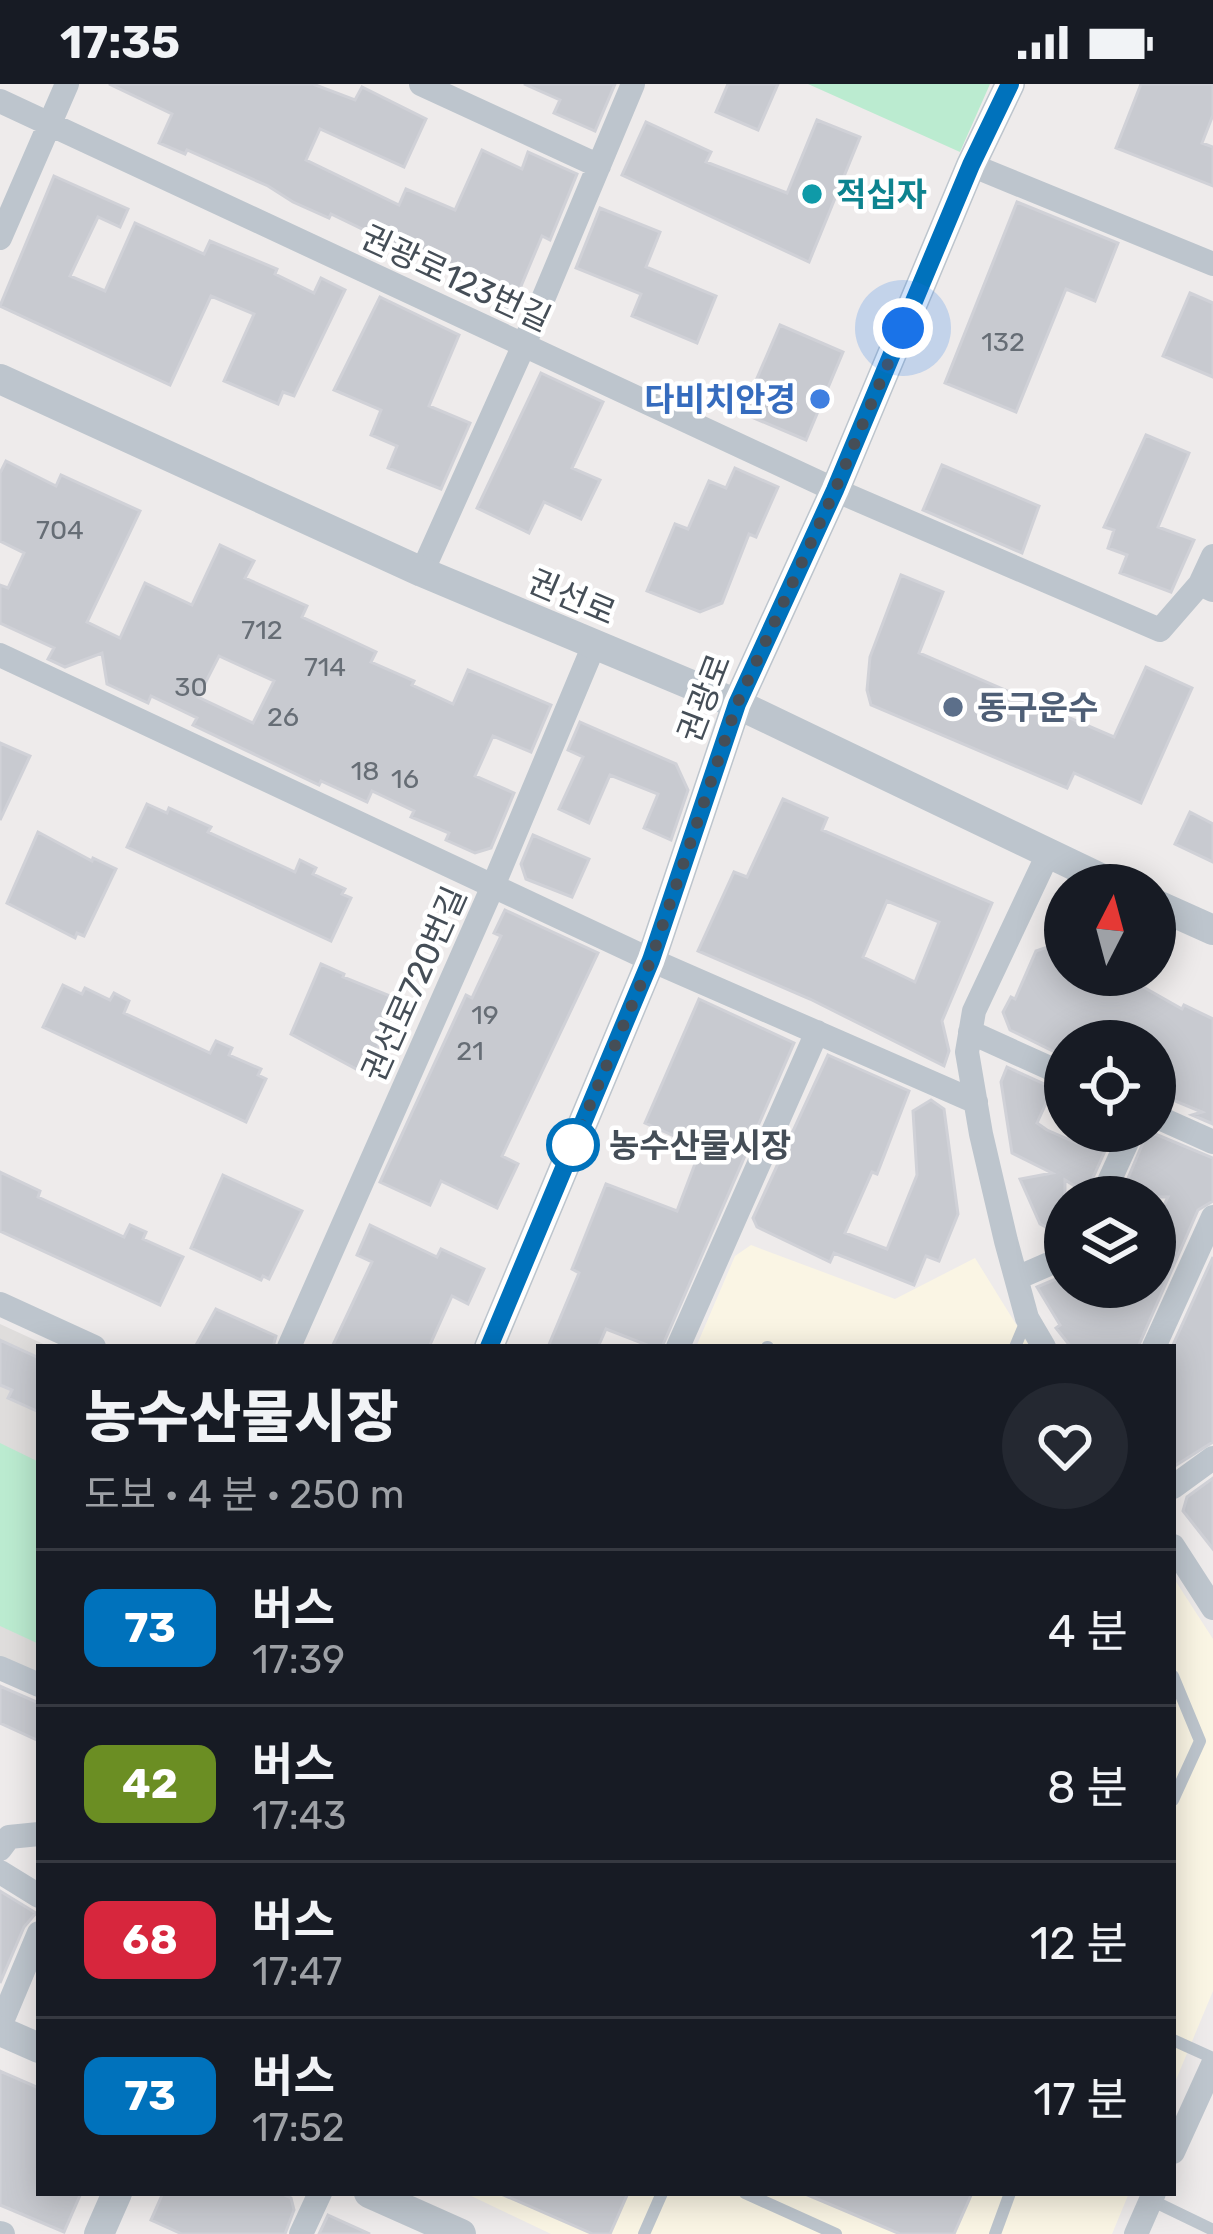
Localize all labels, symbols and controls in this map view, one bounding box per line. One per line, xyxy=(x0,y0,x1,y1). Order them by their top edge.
text: 17:35 xyxy=(60,16,180,69)
place label: 적십자 xyxy=(836,175,927,214)
marker: 적십자 xyxy=(799,181,825,207)
street label: 권광로123번길 xyxy=(355,217,557,339)
your location xyxy=(873,298,933,358)
house number: 132 xyxy=(981,326,1025,358)
place label: 다비치안경 xyxy=(644,380,796,419)
marker: 다비치안경 xyxy=(807,386,833,412)
house number: 704 xyxy=(36,514,84,546)
street label: 권선로 xyxy=(522,561,622,633)
house number: 712 xyxy=(241,614,283,646)
street label: 권광로 xyxy=(669,648,739,748)
house number: 714 xyxy=(304,651,346,683)
house number: 30 xyxy=(174,671,208,703)
place label: 동구운수 xyxy=(977,688,1098,727)
marker: 동구운수 xyxy=(940,694,966,720)
house number: 26 xyxy=(267,701,299,733)
house number: 18 xyxy=(351,755,379,787)
house number: 16 xyxy=(391,763,419,795)
north arrow xyxy=(1044,864,1176,996)
map controls xyxy=(1044,864,1176,1308)
street label: 권선로720번길 xyxy=(354,881,474,1087)
house number: 19 xyxy=(471,999,499,1031)
button: locate xyxy=(1044,1020,1176,1152)
house number: 21 xyxy=(456,1035,484,1067)
marker: 농수산물시장 xyxy=(548,1120,598,1170)
place label: 농수산물시장 xyxy=(609,1126,791,1165)
button: layers xyxy=(1044,1176,1176,1308)
button: heart xyxy=(1002,1383,1128,1509)
text: 농수산물시장 xyxy=(84,1384,399,1451)
text: 도보 · 4 분 · 250 m xyxy=(84,1472,404,1518)
text: 버스 xyxy=(252,1582,335,1635)
text: 73 xyxy=(124,1603,176,1653)
text: 4 분 xyxy=(1048,1605,1128,1658)
text: 17:39 xyxy=(252,1637,345,1683)
text: 버스 xyxy=(252,1738,335,1791)
text: 42 xyxy=(122,1759,178,1809)
text: 8 분 xyxy=(1047,1761,1128,1814)
text: 17:43 xyxy=(252,1793,346,1839)
text: 버스 xyxy=(252,1894,335,1947)
text: 68 xyxy=(122,1915,178,1965)
text: 12 분 xyxy=(1030,1917,1128,1970)
text: 17:47 xyxy=(252,1949,342,1995)
text: 버스 xyxy=(252,2050,335,2103)
text: 73 xyxy=(124,2071,176,2121)
text: 17 분 xyxy=(1033,2073,1128,2126)
text: 17:52 xyxy=(252,2105,345,2151)

